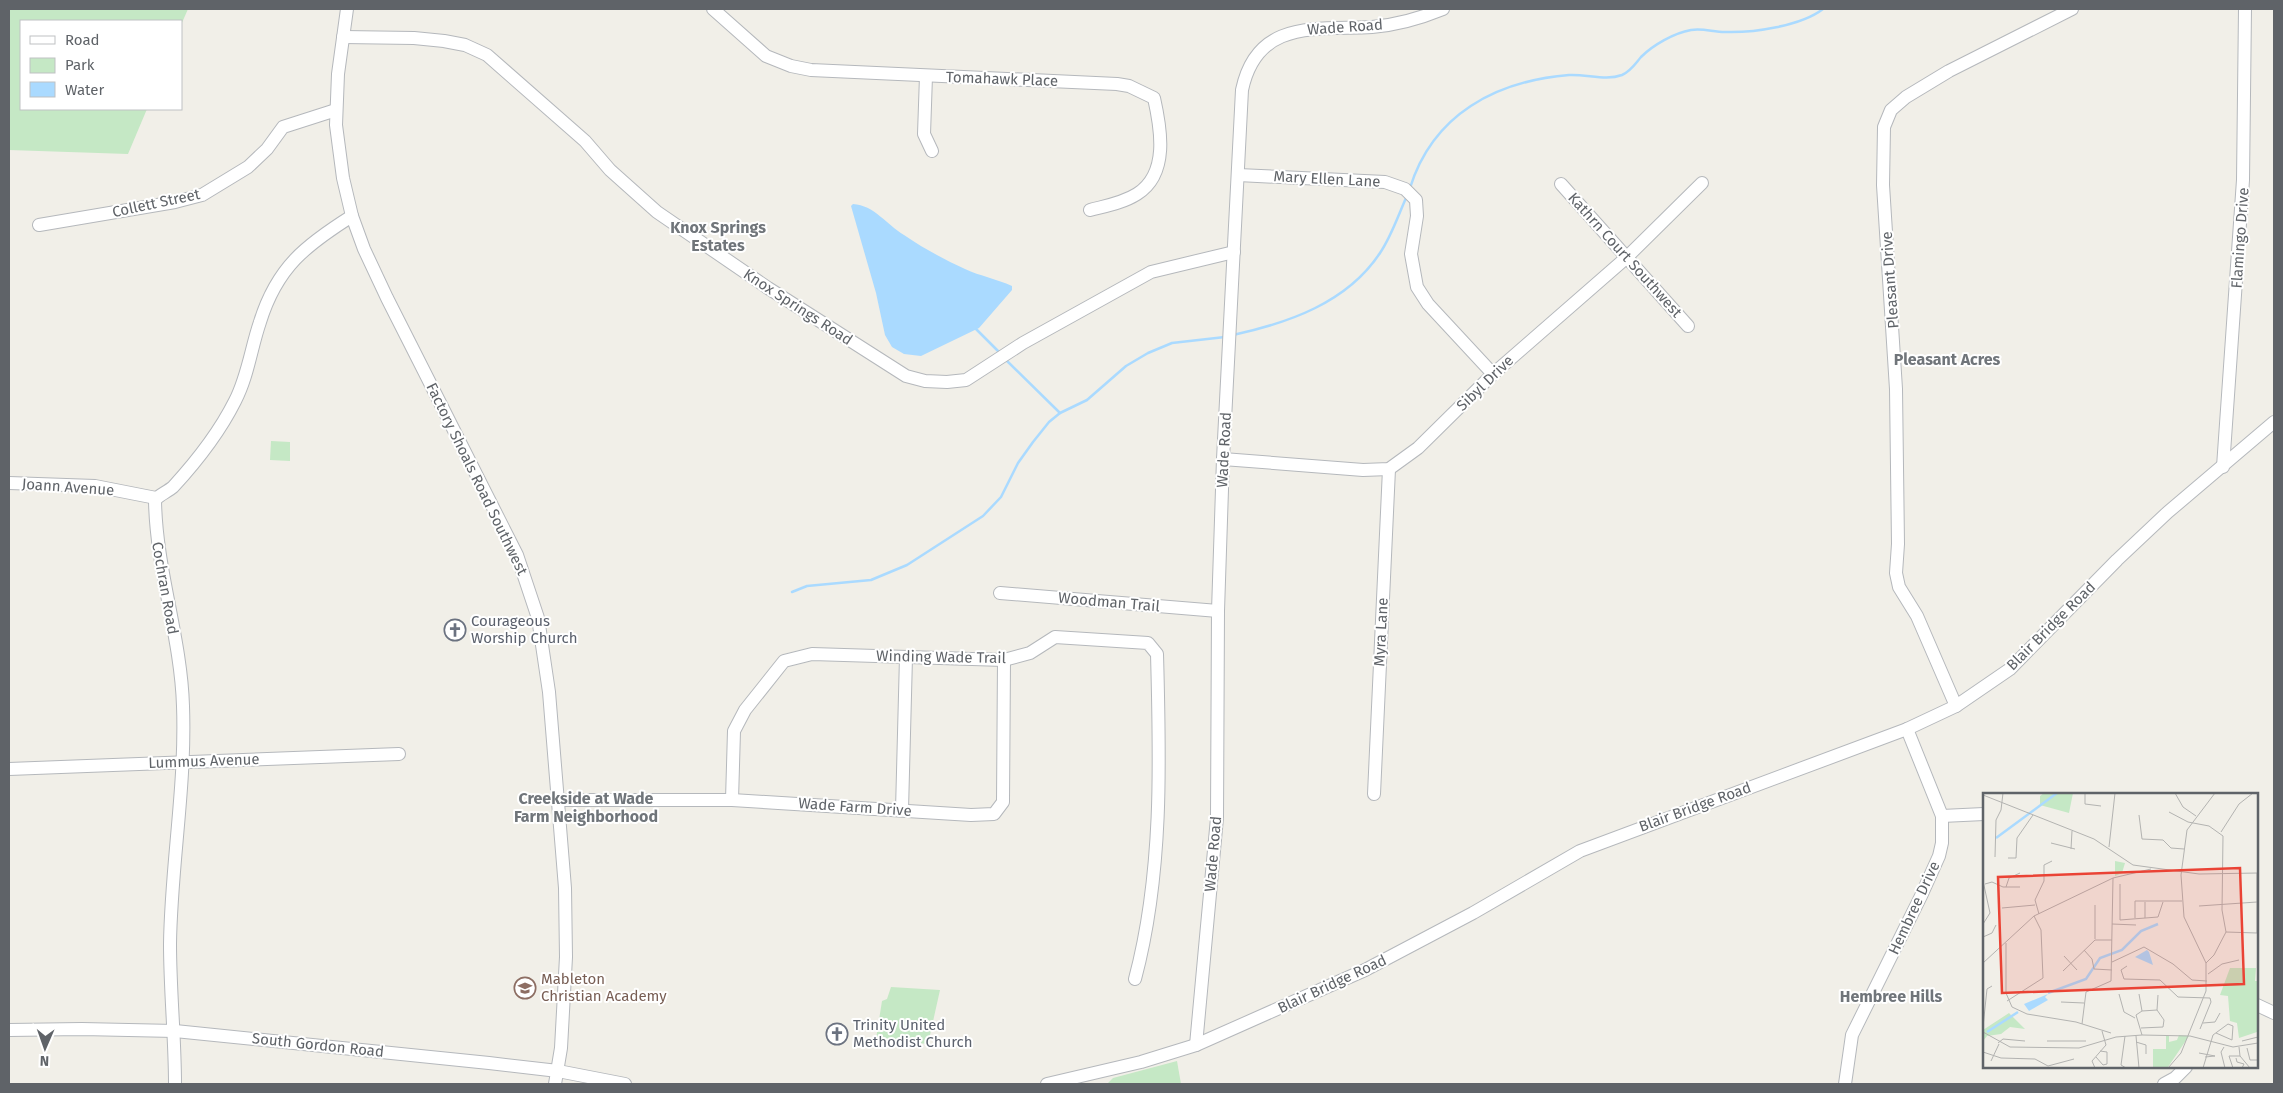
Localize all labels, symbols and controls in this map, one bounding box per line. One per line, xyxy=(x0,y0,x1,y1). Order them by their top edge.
street label: Wade Road xyxy=(1307,15,1383,39)
legend xyxy=(20,20,182,110)
text: Road xyxy=(65,31,100,49)
text: Park xyxy=(65,56,95,74)
street label: Tomahawk Place xyxy=(946,68,1058,90)
text: Water xyxy=(65,81,104,99)
street label: Mary Ellen Lane xyxy=(1273,167,1381,191)
street label: Collett Street xyxy=(110,185,202,221)
street label: Flamingo Drive xyxy=(2227,187,2253,289)
street label: Kathrn Court Southwest xyxy=(1564,189,1686,322)
district label: Knox Springs Estates xyxy=(670,218,766,255)
street label: Pleasant Drive xyxy=(1878,231,1902,329)
street label: Knox Springs Road xyxy=(740,265,856,349)
district label: Pleasant Acres xyxy=(1894,350,2001,369)
street label: Sibyl Drive xyxy=(1453,351,1517,415)
street label: Factory Shoals Road Southwest xyxy=(423,380,532,579)
street label: Wade Road xyxy=(1213,412,1235,488)
street label: Joann Avenue xyxy=(21,475,115,499)
street label: Cochran Road xyxy=(148,540,182,636)
street label: Blair Bridge Road xyxy=(2003,578,2099,674)
street label: Woodman Trail xyxy=(1057,589,1161,615)
street label: Myra Lane xyxy=(1370,597,1392,667)
place label: Courageous Worship Church xyxy=(471,612,578,647)
church icon: Courageous Worship Church xyxy=(443,618,467,642)
street label: Winding Wade Trail xyxy=(876,647,1007,667)
street label: Lummus Avenue xyxy=(148,750,260,772)
street label: Blair Bridge Road xyxy=(1636,778,1754,836)
district label: Creekside at Wade Farm Neighborhood xyxy=(514,789,658,826)
inset map xyxy=(1983,793,2258,1068)
street label: Wade Farm Drive xyxy=(798,794,912,820)
street label: Wade Road xyxy=(1201,815,1225,893)
street label: Hembree Drive xyxy=(1885,858,1943,958)
street label: Blair Bridge Road xyxy=(1275,951,1389,1017)
place label: Mableton Christian Academy xyxy=(541,970,667,1005)
school or university icon: Mableton Christian Academy xyxy=(513,976,537,1000)
district label: Hembree Hills xyxy=(1840,987,1942,1006)
place label: Trinity United Methodist Church xyxy=(853,1016,972,1051)
church icon: Trinity United Methodist Church xyxy=(825,1022,849,1046)
north arrow xyxy=(20,1023,70,1073)
street label: South Gordon Road xyxy=(251,1029,385,1061)
text: N xyxy=(40,1052,50,1069)

